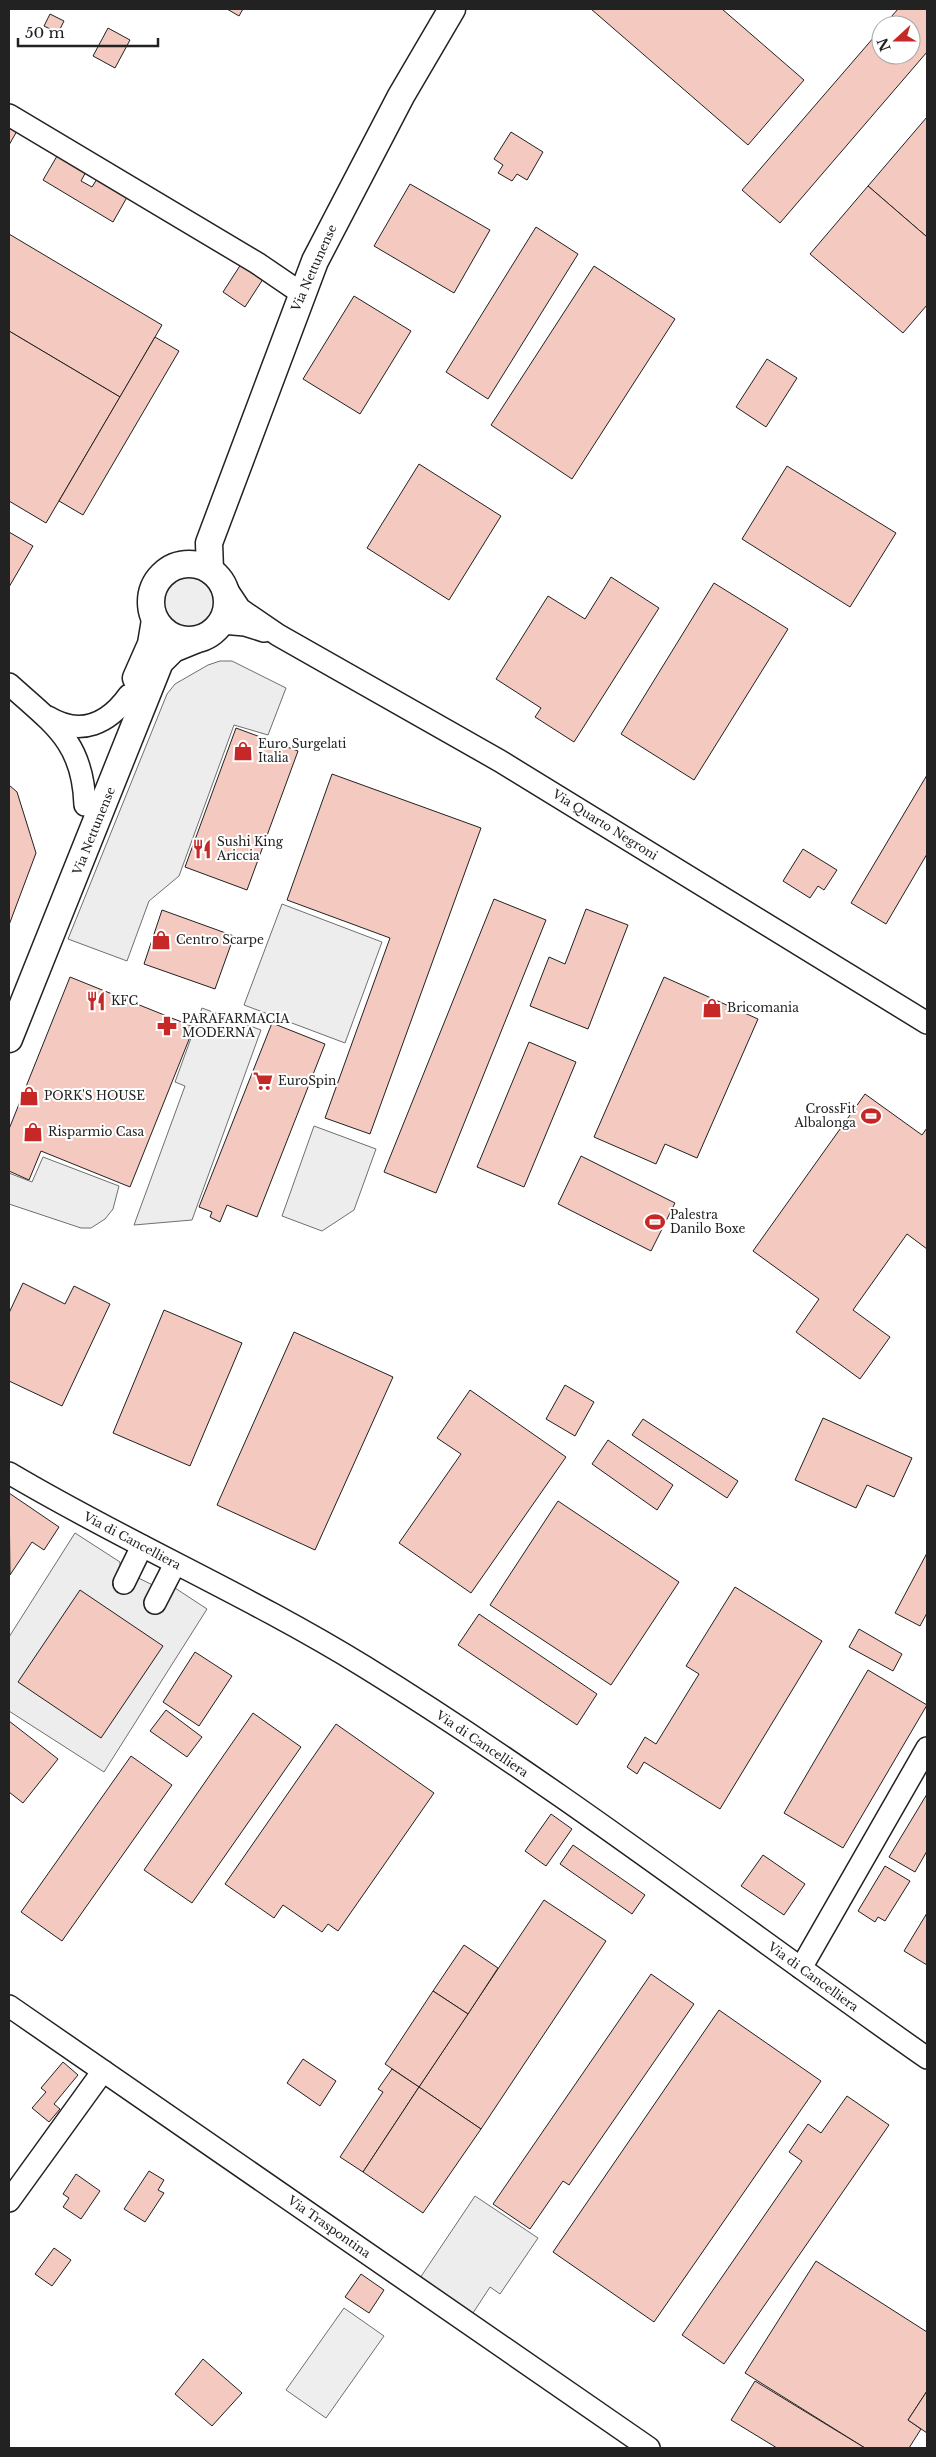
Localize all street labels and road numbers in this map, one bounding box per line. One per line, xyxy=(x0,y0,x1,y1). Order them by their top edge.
street label: Via Nettunense xyxy=(287,222,339,314)
street label: Via Nettunense xyxy=(69,785,118,878)
street label: Via Quarto Negroni xyxy=(549,786,661,863)
street label: Via di Cancelliera xyxy=(80,1508,184,1573)
street label: Via di Cancelliera xyxy=(432,1707,532,1780)
street label: Via di Cancelliera xyxy=(764,1938,862,2015)
street label: Via Traspontina xyxy=(284,2192,374,2261)

